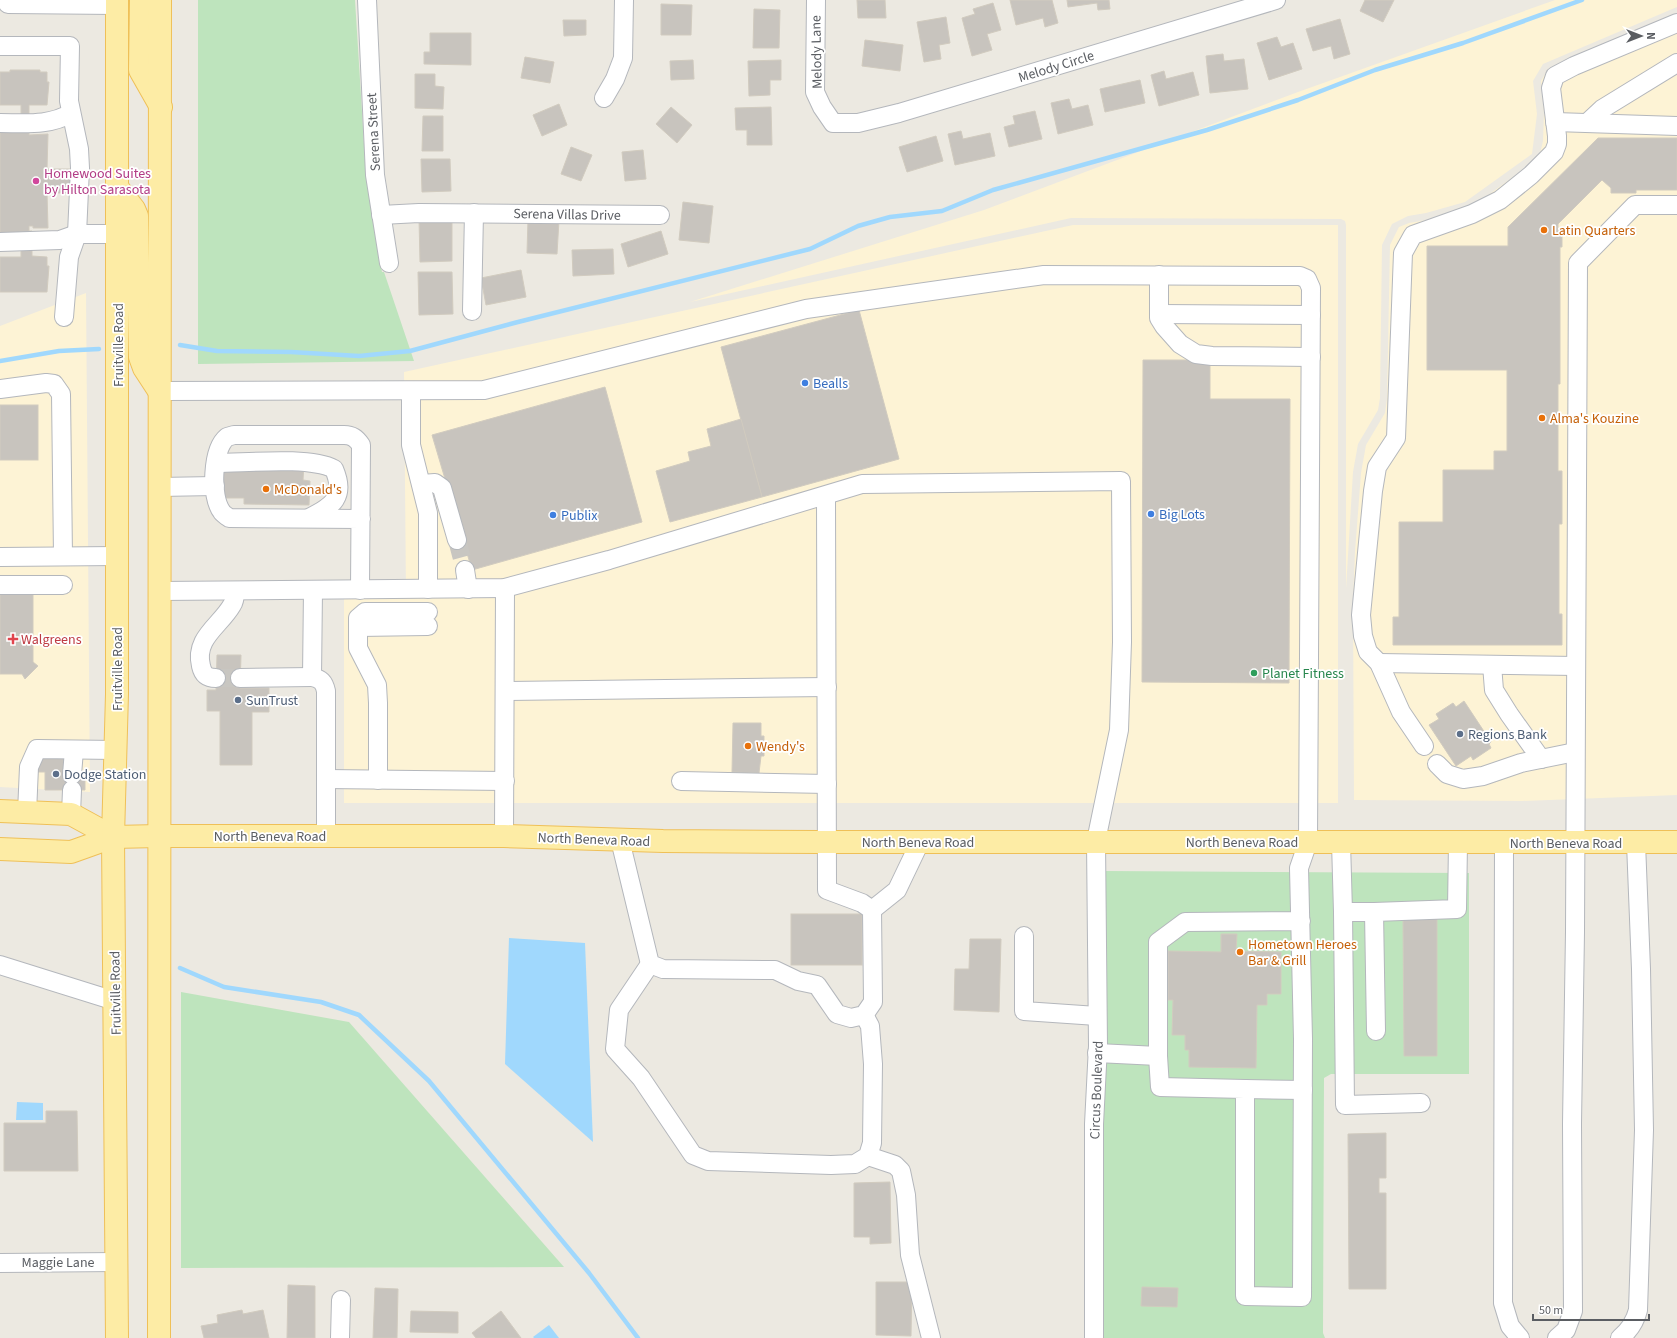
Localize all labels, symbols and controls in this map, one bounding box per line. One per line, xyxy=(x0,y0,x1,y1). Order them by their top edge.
street label: Melody Lane xyxy=(806,15,828,89)
north arrow xyxy=(1621,16,1661,56)
text: N xyxy=(1643,32,1658,40)
street label: Melody Circle xyxy=(1016,46,1097,88)
street label: Serena Street xyxy=(362,92,386,172)
place label: Homewood Suites by Hilton Sarasota xyxy=(44,164,151,200)
marker: Homewood Suites by Hilton Sarasota xyxy=(31,176,41,186)
street label: Serena Villas Drive xyxy=(513,204,621,226)
place label: Latin Quarters xyxy=(1552,221,1635,241)
marker: Latin Quarters xyxy=(1539,225,1549,235)
street label: Fruitville Road xyxy=(109,303,129,387)
place label: Bealls xyxy=(813,374,848,394)
marker: Bealls xyxy=(800,378,810,388)
place label: Alma's Kouzine xyxy=(1550,409,1639,429)
marker: Alma's Kouzine xyxy=(1537,413,1547,423)
place label: McDonald's xyxy=(274,480,342,500)
marker: McDonald's xyxy=(261,484,271,494)
place label: Big Lots xyxy=(1159,505,1205,525)
place label: Publix xyxy=(561,506,598,526)
marker: Big Lots xyxy=(1146,509,1156,519)
marker: Publix xyxy=(548,510,558,520)
street label: Fruitville Road xyxy=(108,627,128,711)
place label: Walgreens xyxy=(21,630,82,650)
marker: Walgreens xyxy=(8,634,18,644)
place label: Planet Fitness xyxy=(1262,664,1344,684)
marker: Planet Fitness xyxy=(1249,668,1259,678)
place label: SunTrust xyxy=(246,691,298,711)
marker: SunTrust xyxy=(233,695,243,705)
place label: Regions Bank xyxy=(1468,725,1547,745)
marker: Regions Bank xyxy=(1455,729,1465,739)
place label: Wendy's xyxy=(756,737,805,757)
marker: Wendy's xyxy=(743,741,753,751)
place label: Dodge Station xyxy=(64,765,146,785)
marker: Dodge Station xyxy=(51,769,61,779)
street label: North Beneva Road xyxy=(214,827,326,847)
street label: North Beneva Road xyxy=(537,828,651,852)
street label: North Beneva Road xyxy=(862,833,974,853)
street label: North Beneva Road xyxy=(1186,833,1298,853)
street label: North Beneva Road xyxy=(1510,834,1622,854)
place label: Hometown Heroes Bar & Grill xyxy=(1248,935,1357,971)
marker: Hometown Heroes Bar & Grill xyxy=(1235,947,1245,957)
street label: Fruitville Road xyxy=(105,951,127,1035)
street label: Circus Boulevard xyxy=(1085,1040,1109,1140)
street label: Maggie Lane xyxy=(22,1253,95,1273)
scale bar xyxy=(1533,1296,1649,1322)
text: 50 m xyxy=(1539,1302,1563,1319)

